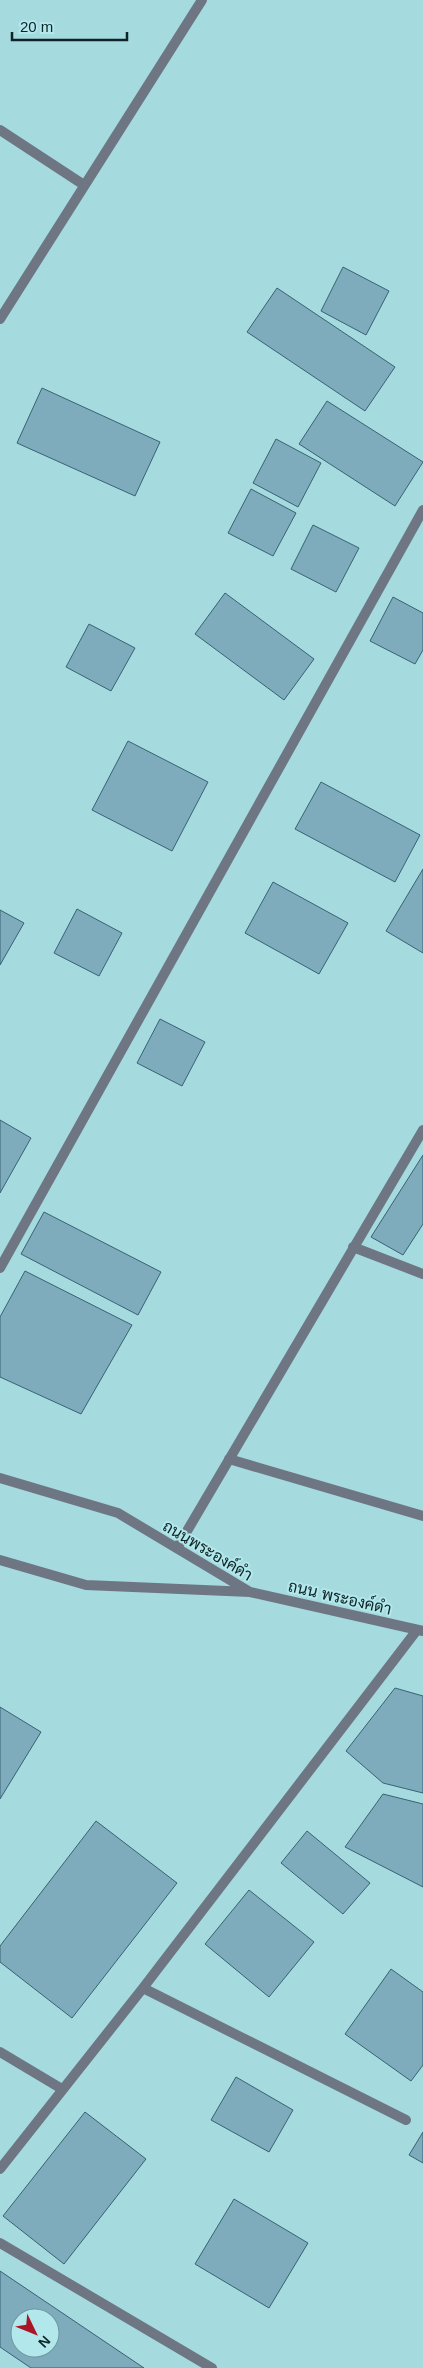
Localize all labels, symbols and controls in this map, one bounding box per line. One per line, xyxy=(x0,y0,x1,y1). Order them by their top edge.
scale bar xyxy=(12,10,128,42)
text: 20 m xyxy=(20,18,53,35)
street label: ถนนพระองค์ดำ xyxy=(160,1514,257,1584)
street label: ถนน พระองค์ดำ xyxy=(287,1573,394,1618)
north arrow xyxy=(10,2308,60,2358)
text: N xyxy=(35,2333,54,2351)

